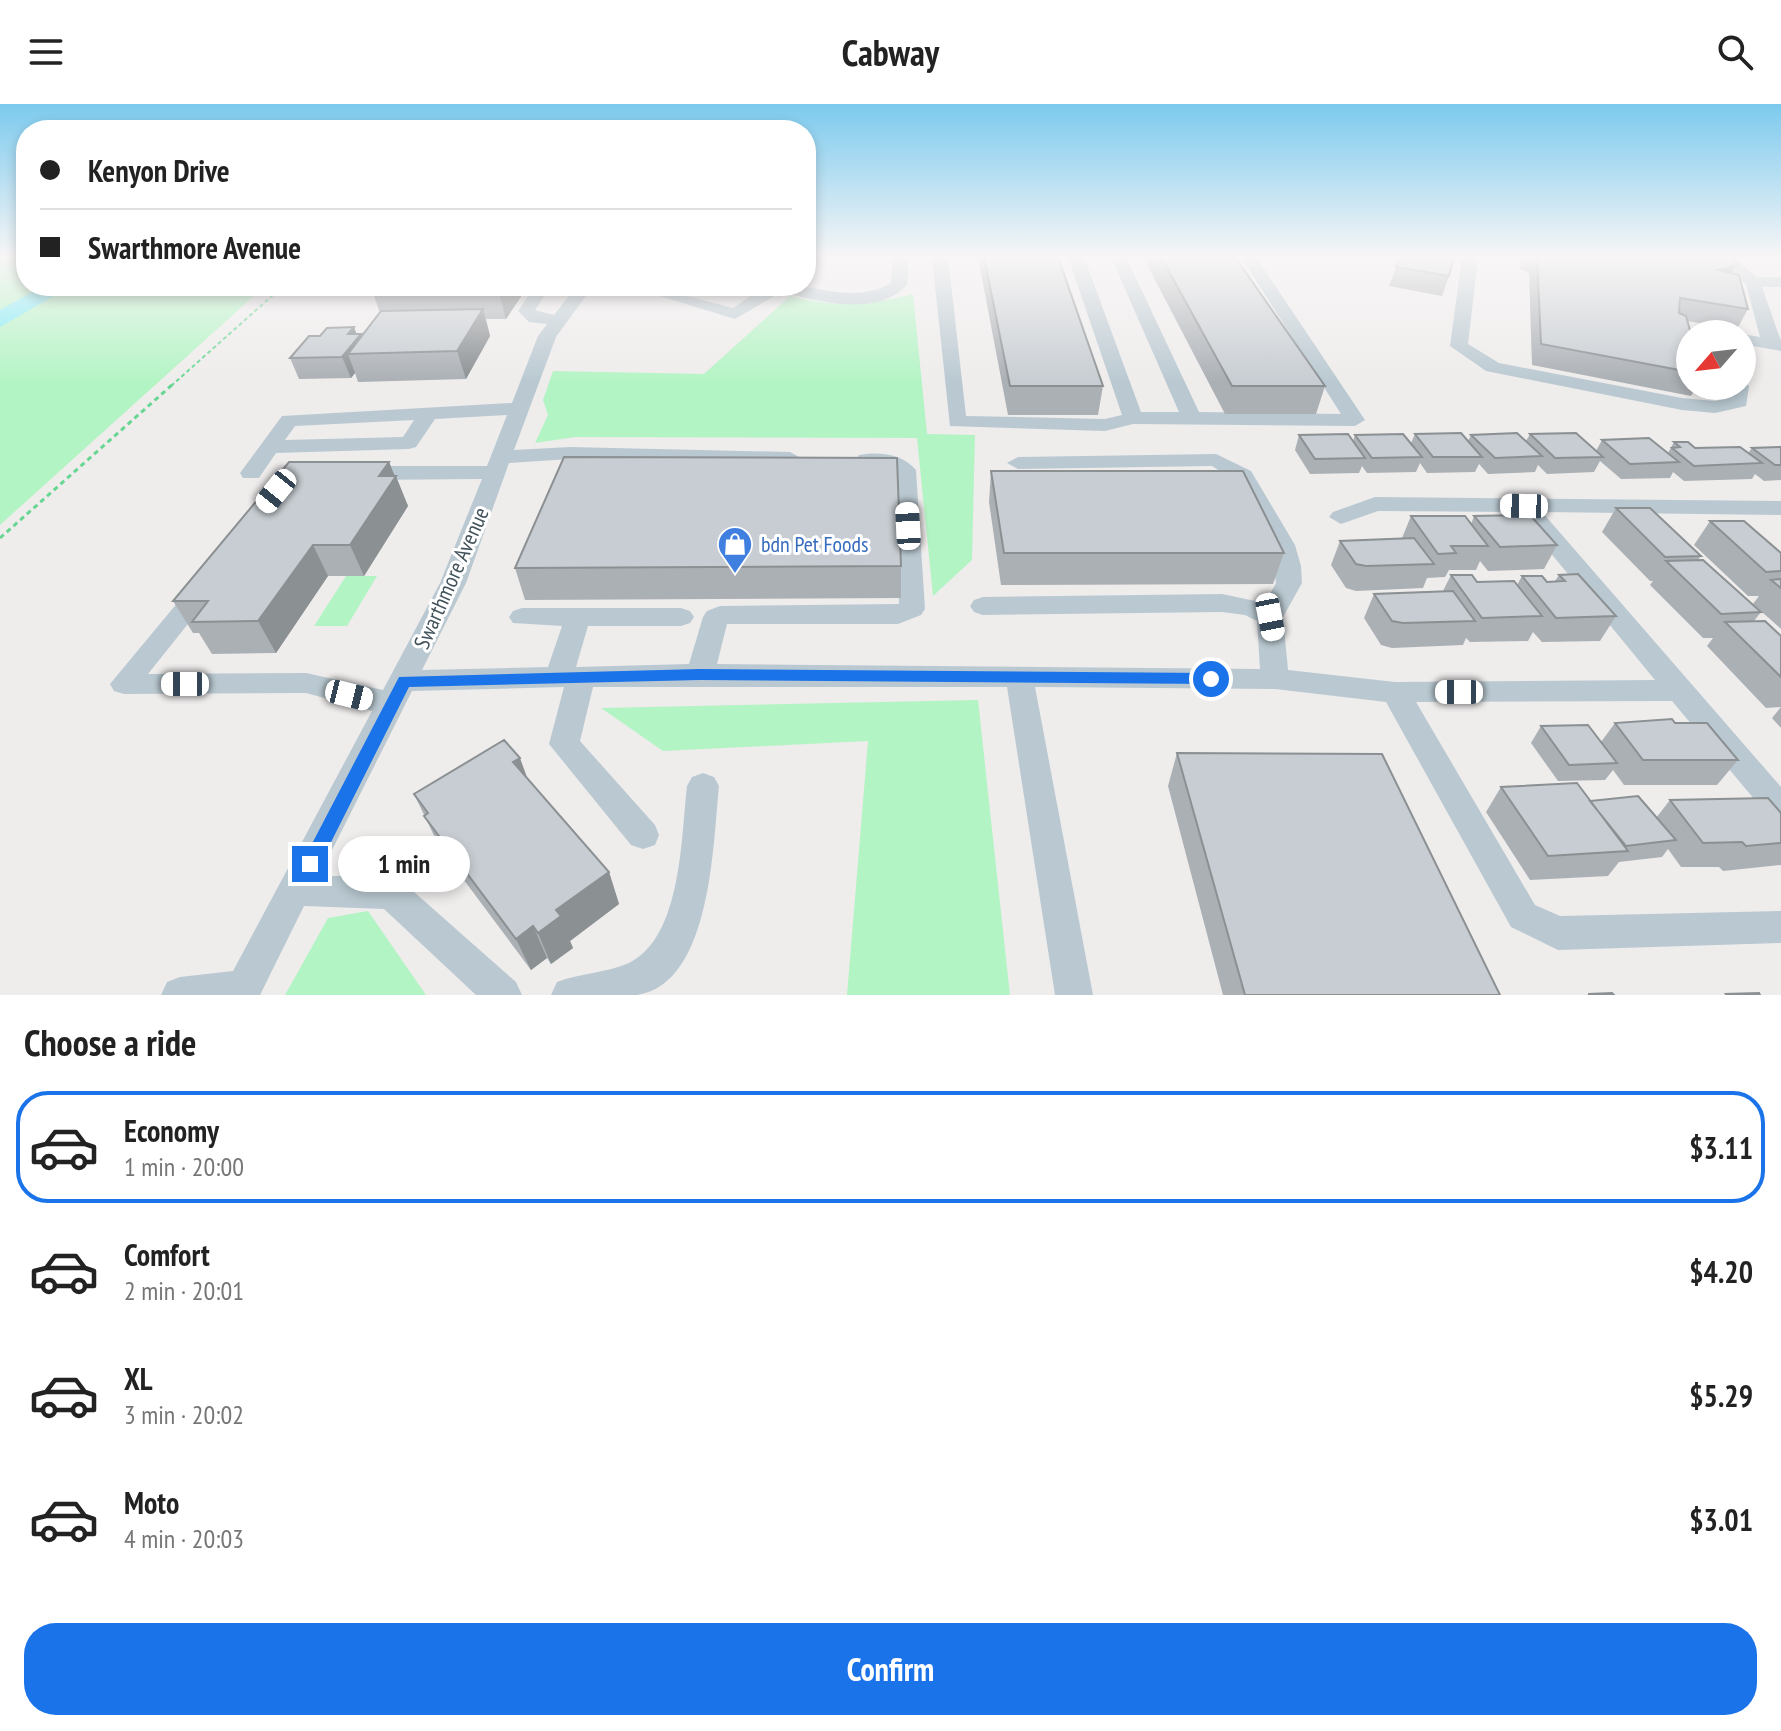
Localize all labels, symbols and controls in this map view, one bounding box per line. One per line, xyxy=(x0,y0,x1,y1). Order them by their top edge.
text: Cabway xyxy=(842,29,939,76)
icon: menu xyxy=(24,30,68,74)
icon: search xyxy=(1713,30,1757,74)
text: Kenyon Drive xyxy=(88,151,230,190)
text: Swarthmore Avenue xyxy=(88,228,301,267)
north arrow xyxy=(1676,320,1756,400)
map controls xyxy=(1676,320,1756,400)
car xyxy=(252,465,300,517)
car xyxy=(1500,494,1548,518)
car xyxy=(895,501,921,551)
street label: Swarthmore Avenue xyxy=(407,503,495,653)
shop icon: bdn Pet Foods xyxy=(716,525,754,575)
place label: bdn Pet Foods xyxy=(761,530,869,558)
car xyxy=(1254,591,1286,643)
route start xyxy=(1193,661,1229,697)
car xyxy=(161,672,209,696)
car xyxy=(323,678,375,712)
car xyxy=(1435,680,1483,704)
callout: 1 min xyxy=(338,836,470,892)
route end xyxy=(292,846,328,882)
text: 1 min xyxy=(378,847,430,880)
text: Choose a ride xyxy=(24,1019,196,1066)
icon: car xyxy=(28,1111,100,1183)
text: Economy xyxy=(124,1111,219,1150)
text: $3.11 xyxy=(1689,1128,1753,1167)
text: 1 min · 20:00 xyxy=(124,1150,244,1183)
icon: car xyxy=(28,1235,100,1307)
text: Comfort xyxy=(124,1235,210,1274)
text: $4.20 xyxy=(1689,1252,1753,1291)
text: 2 min · 20:01 xyxy=(124,1274,244,1307)
icon: car xyxy=(28,1359,100,1431)
text: XL xyxy=(124,1359,153,1398)
text: $5.29 xyxy=(1689,1376,1753,1415)
text: 3 min · 20:02 xyxy=(124,1398,244,1431)
icon: car xyxy=(28,1483,100,1555)
text: Moto xyxy=(124,1483,179,1522)
text: $3.01 xyxy=(1689,1500,1753,1539)
text: 4 min · 20:03 xyxy=(124,1522,244,1555)
button: Confirm xyxy=(24,1623,1757,1715)

